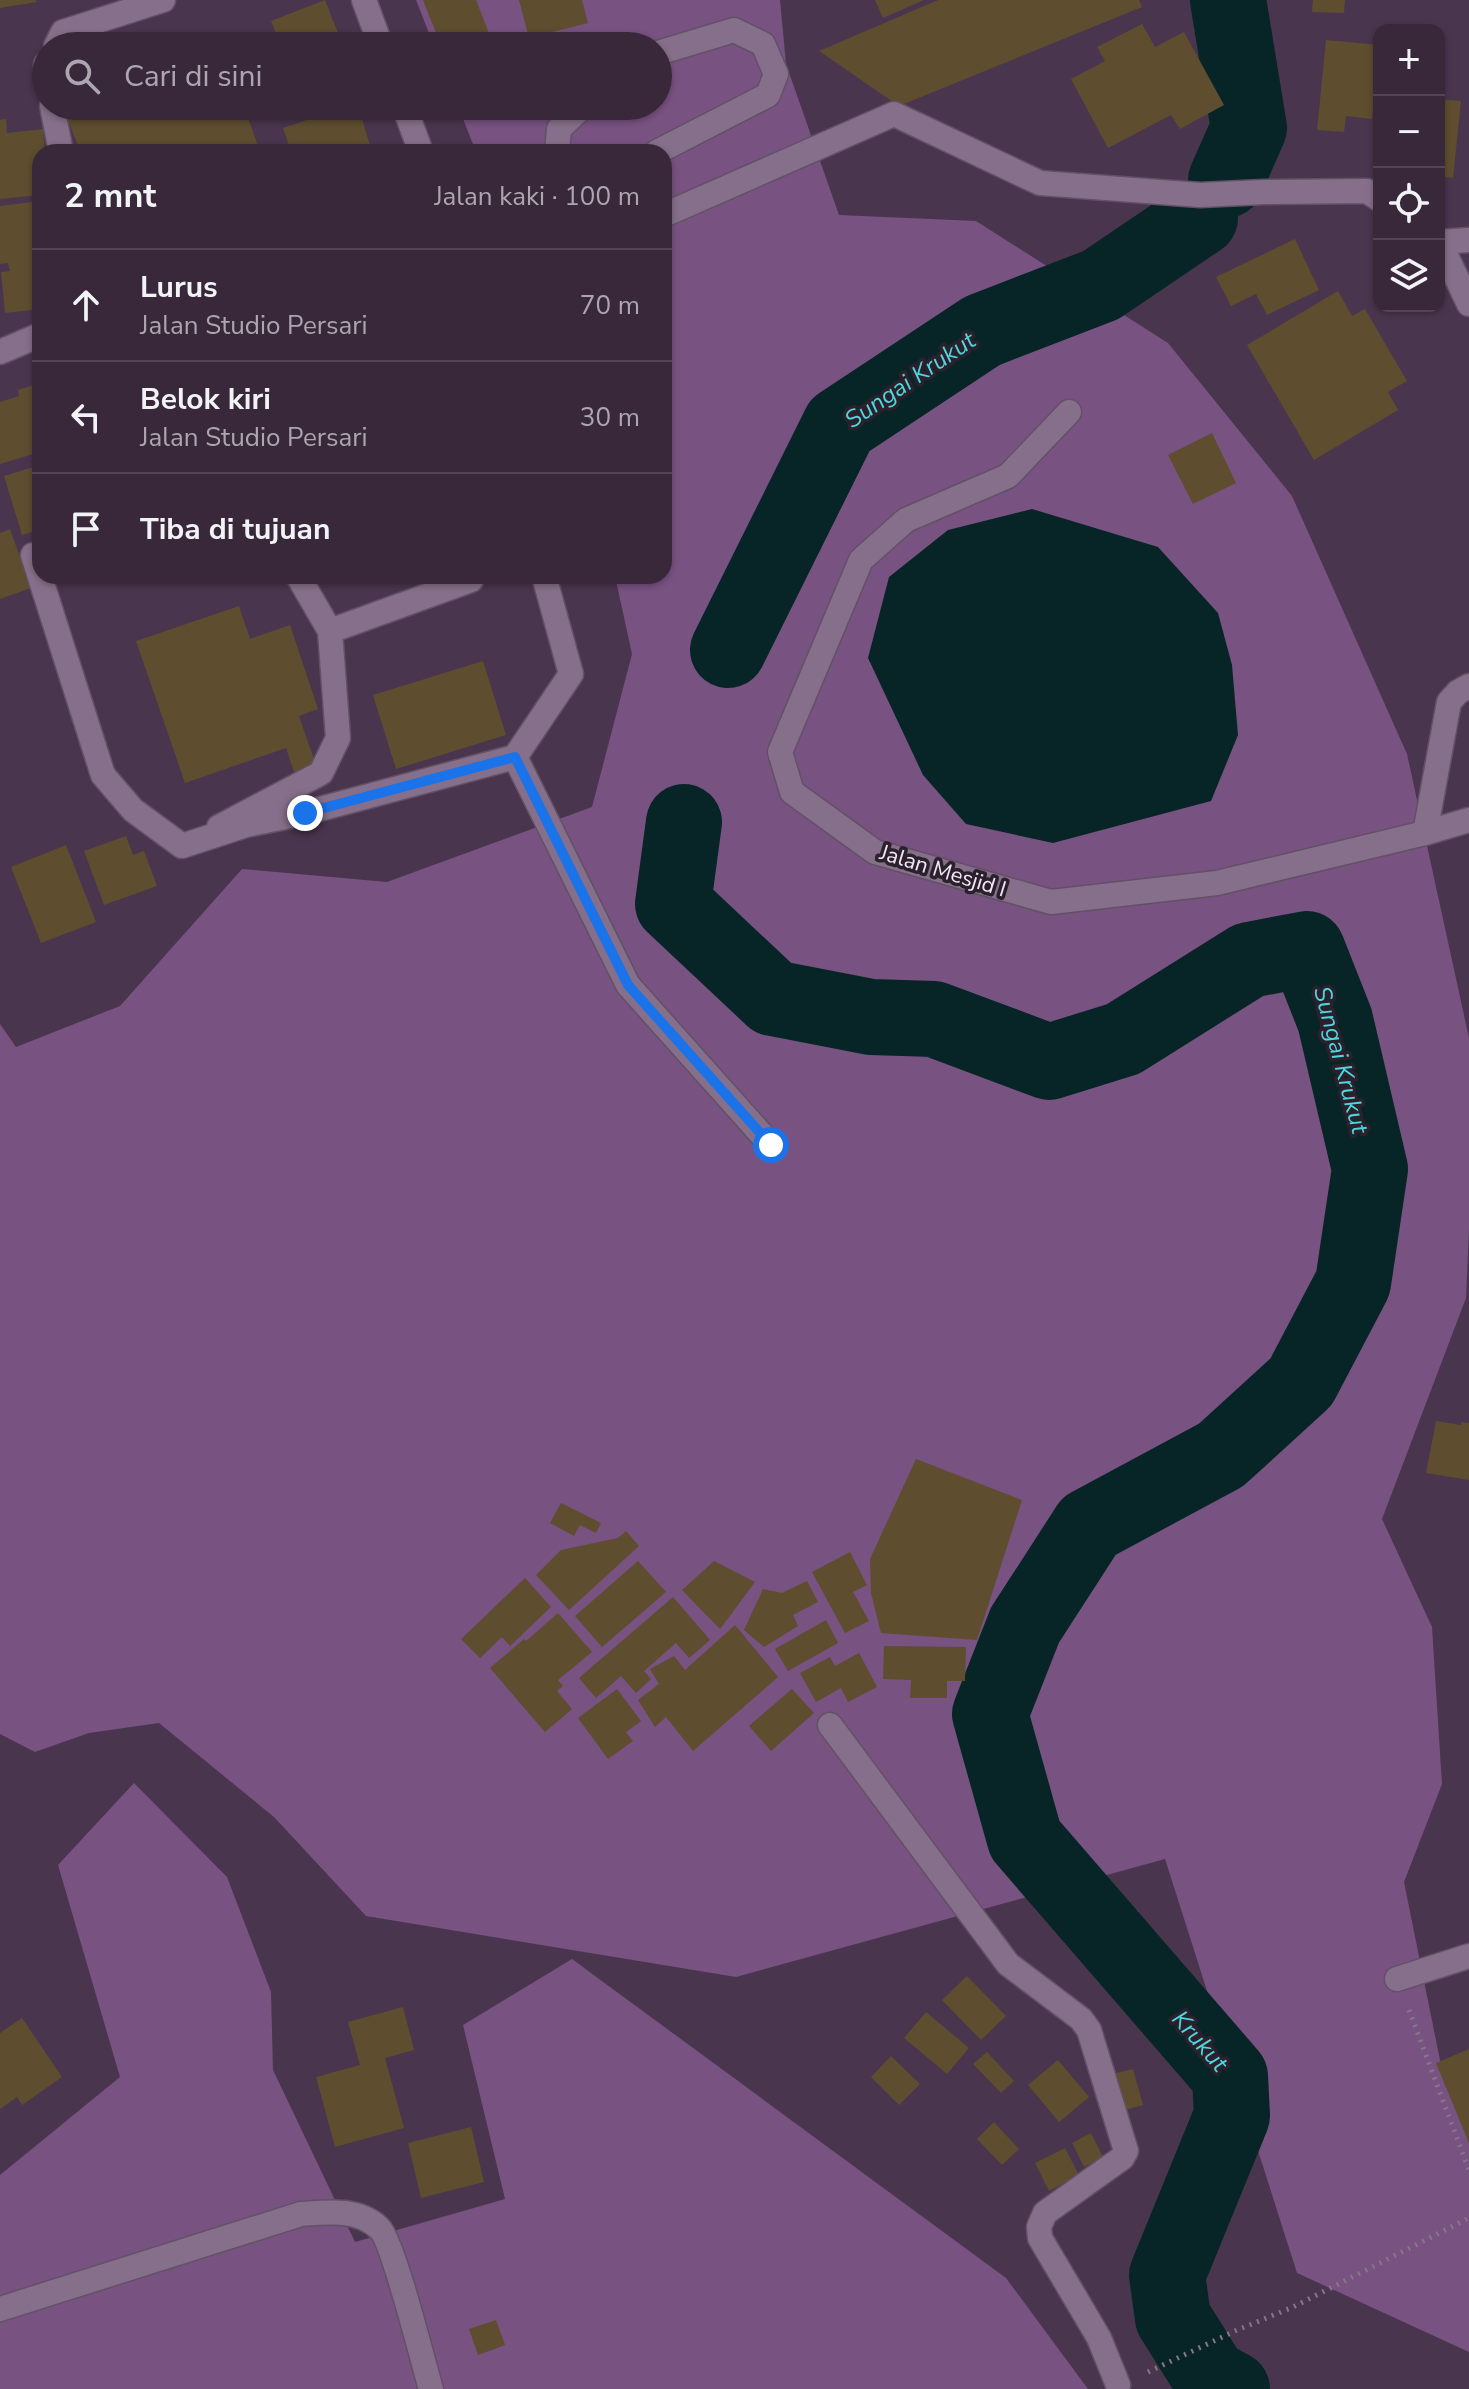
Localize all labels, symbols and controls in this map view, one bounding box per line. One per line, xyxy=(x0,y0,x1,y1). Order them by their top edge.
map controls xyxy=(1373,24,1445,312)
button: + xyxy=(1373,24,1445,96)
search box xyxy=(32,32,672,120)
icon: search xyxy=(60,54,104,98)
text: Cari di sini xyxy=(124,56,263,97)
button: − xyxy=(1373,96,1445,168)
button: locate xyxy=(1373,168,1445,240)
text: 2 mnt xyxy=(64,173,156,219)
text: Jalan kaki · 100 m xyxy=(434,179,640,214)
button: layers xyxy=(1373,240,1445,312)
text: Lurus xyxy=(140,267,218,308)
icon: ahead xyxy=(64,283,108,327)
text: 70 m xyxy=(580,288,640,323)
text: Jalan Studio Persari xyxy=(140,308,368,343)
water label: Sungai Krukut xyxy=(838,324,982,436)
text: Belok kiri xyxy=(140,379,271,420)
icon: left xyxy=(64,395,108,439)
text: 30 m xyxy=(580,400,640,435)
text: Jalan Studio Persari xyxy=(140,420,368,455)
icon: arrive xyxy=(64,507,108,551)
text: Tiba di tujuan xyxy=(140,509,331,550)
route end xyxy=(287,795,323,831)
street label: Jalan Mesjid I xyxy=(875,837,1010,904)
water label: Sungai Krukut xyxy=(1306,983,1376,1138)
route start xyxy=(753,1127,789,1163)
water label: Krukut xyxy=(1165,2004,1236,2079)

